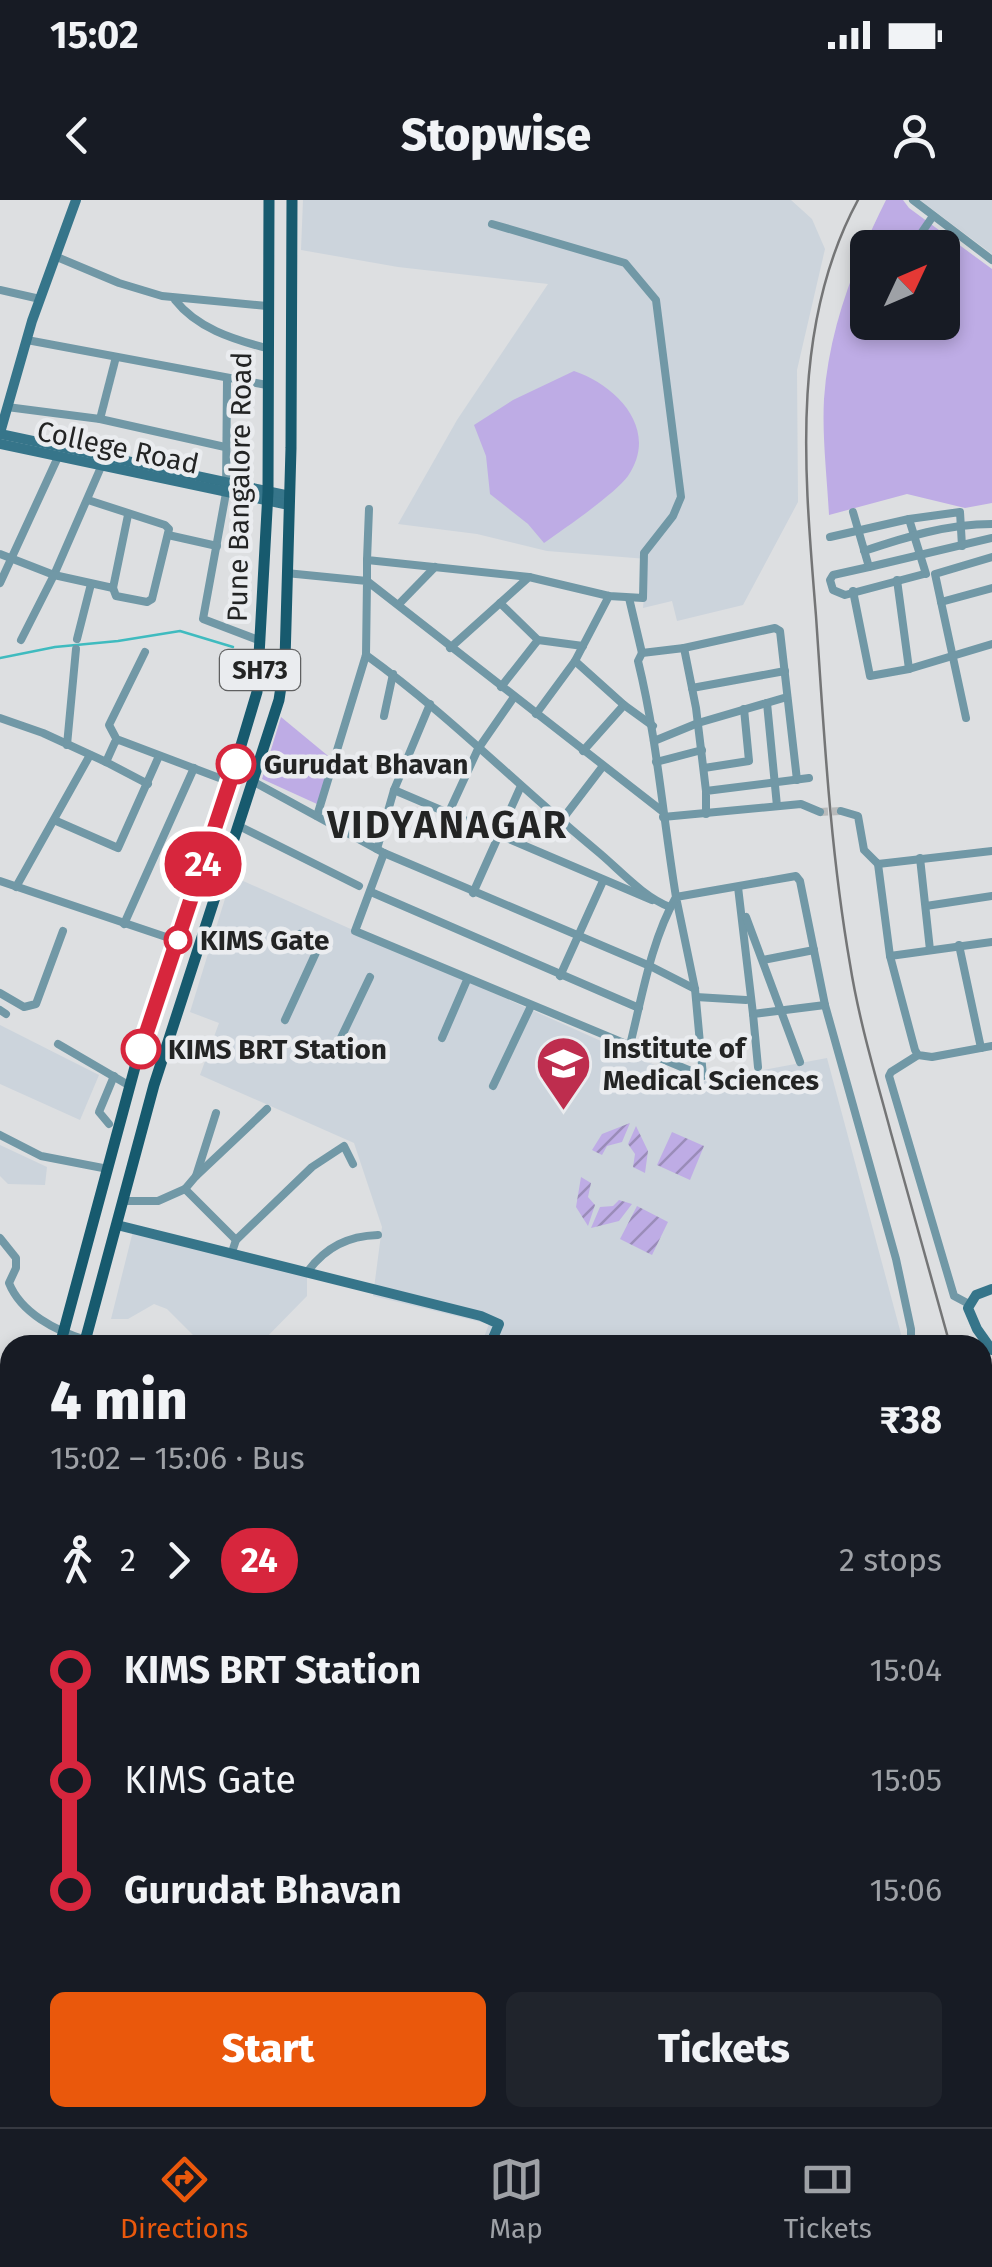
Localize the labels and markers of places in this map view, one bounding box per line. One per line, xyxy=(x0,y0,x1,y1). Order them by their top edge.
marker: Gurudat Bhavan xyxy=(217,745,255,783)
place label: Gurudat Bhavan xyxy=(264,748,469,781)
place label: KIMS Gate xyxy=(200,924,329,957)
marker: KIMS Gate xyxy=(165,927,191,953)
marker: KIMS BRT Station xyxy=(122,1030,160,1068)
place label: Institute of Medical Sciences xyxy=(603,1032,819,1097)
place label: KIMS BRT Station xyxy=(168,1033,387,1066)
school or university icon: Institute of Medical Sciences xyxy=(534,1034,594,1113)

